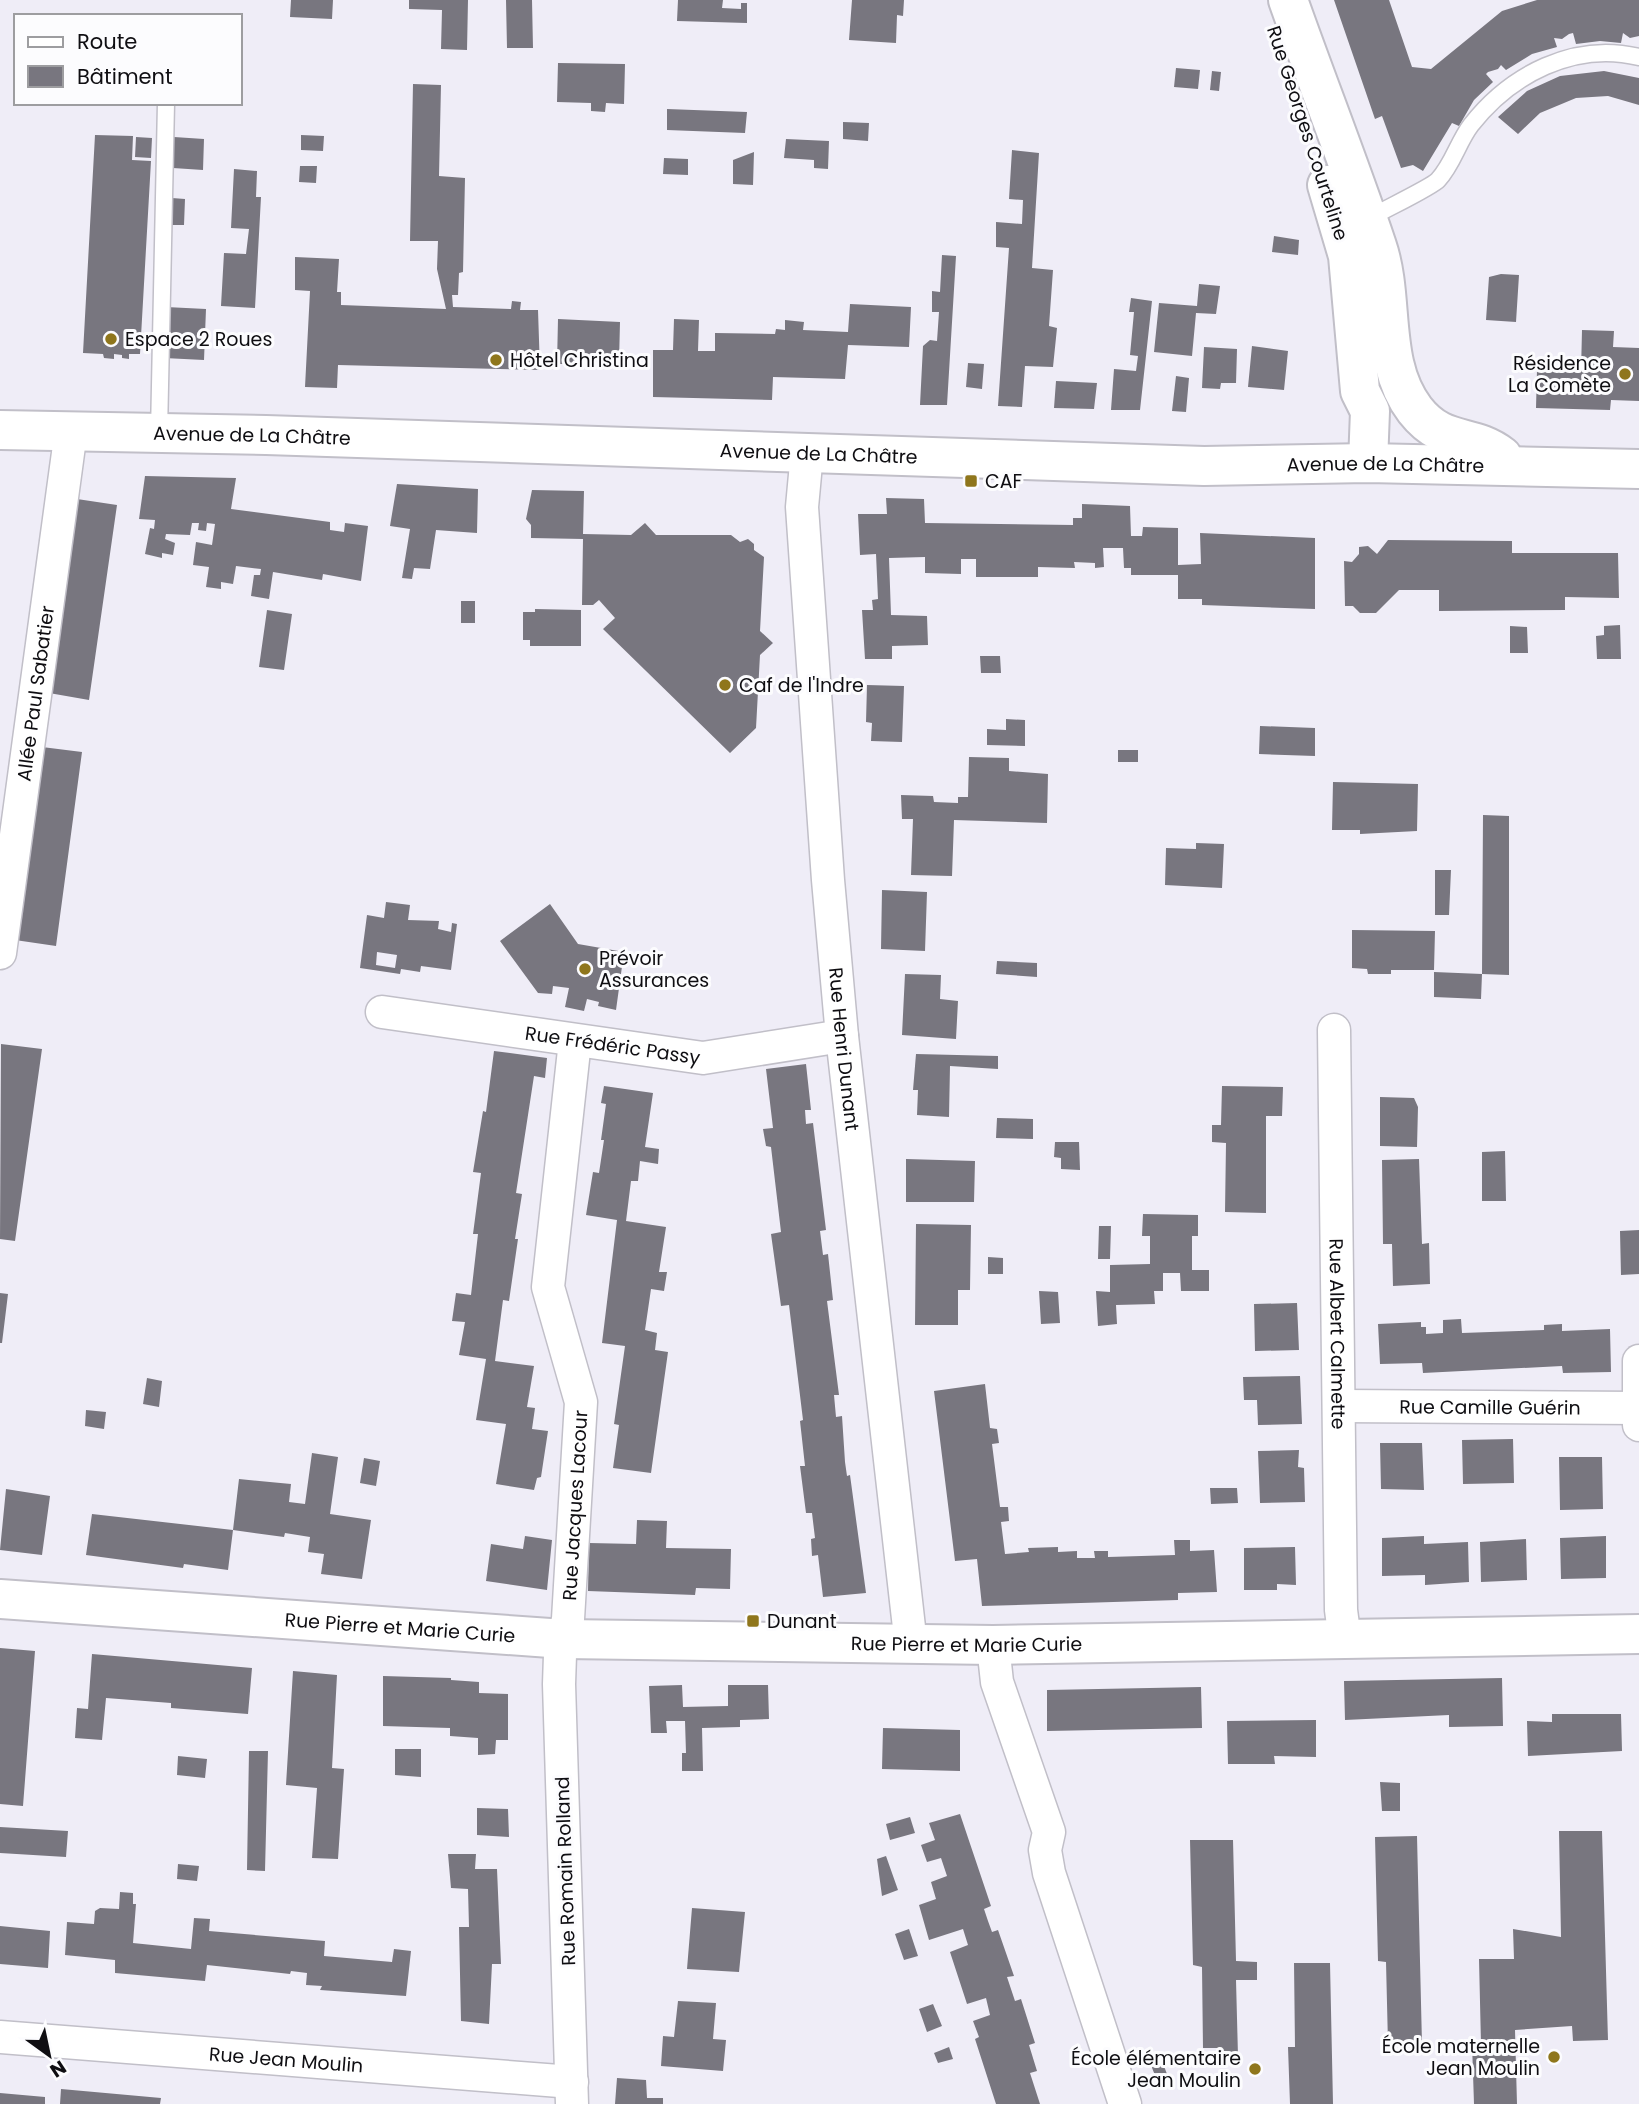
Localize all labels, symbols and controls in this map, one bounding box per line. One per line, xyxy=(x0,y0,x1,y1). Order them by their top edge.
legend xyxy=(14,14,242,105)
street label: Rue Georges Courteline xyxy=(1260,22,1355,244)
text: Route xyxy=(77,27,137,56)
text: Bâtiment xyxy=(77,62,173,91)
place label: Espace 2 Roues xyxy=(125,326,272,353)
marker: Espace 2 Roues xyxy=(103,331,119,347)
place label: Hôtel Christina xyxy=(510,347,649,374)
place label: Résidence La Comète xyxy=(1508,350,1611,399)
marker: Hôtel Christina xyxy=(488,352,504,368)
marker: Résidence La Comète xyxy=(1617,366,1633,382)
street label: Avenue de La Châtre xyxy=(153,420,351,452)
street label: Avenue de La Châtre xyxy=(719,437,918,471)
street label: Avenue de La Châtre xyxy=(1286,450,1485,480)
place label: CAF xyxy=(985,468,1022,495)
marker: CAF xyxy=(963,473,979,489)
street label: Allée Paul Sabatier xyxy=(11,604,61,783)
place label: Caf de l'Indre xyxy=(739,672,864,699)
marker: Caf de l'Indre xyxy=(717,677,733,693)
place label: Prévoir Assurances xyxy=(599,945,709,994)
marker: Prévoir Assurances xyxy=(577,961,593,977)
street label: Rue Henri Dunant xyxy=(822,966,866,1132)
street label: Rue Frédéric Passy xyxy=(523,1020,702,1071)
street label: Rue Albert Calmette xyxy=(1323,1238,1352,1430)
street label: Rue Camille Guérin xyxy=(1399,1393,1581,1422)
street label: Rue Jacques Lacour xyxy=(556,1409,594,1601)
street label: Rue Pierre et Marie Curie xyxy=(284,1606,516,1650)
place label: Dunant xyxy=(767,1608,837,1635)
marker: Dunant xyxy=(745,1613,761,1629)
street label: Rue Pierre et Marie Curie xyxy=(851,1630,1082,1659)
street label: Rue Romain Rolland xyxy=(549,1776,582,1966)
north arrow xyxy=(14,2020,84,2090)
place label: École maternelle Jean Moulin xyxy=(1382,2033,1540,2082)
street label: Rue Jean Moulin xyxy=(208,2040,364,2080)
place label: École élémentaire Jean Moulin xyxy=(1071,2045,1241,2094)
marker: École maternelle Jean Moulin xyxy=(1546,2049,1562,2065)
text: N xyxy=(45,2054,71,2084)
marker: École élémentaire Jean Moulin xyxy=(1247,2061,1263,2077)

